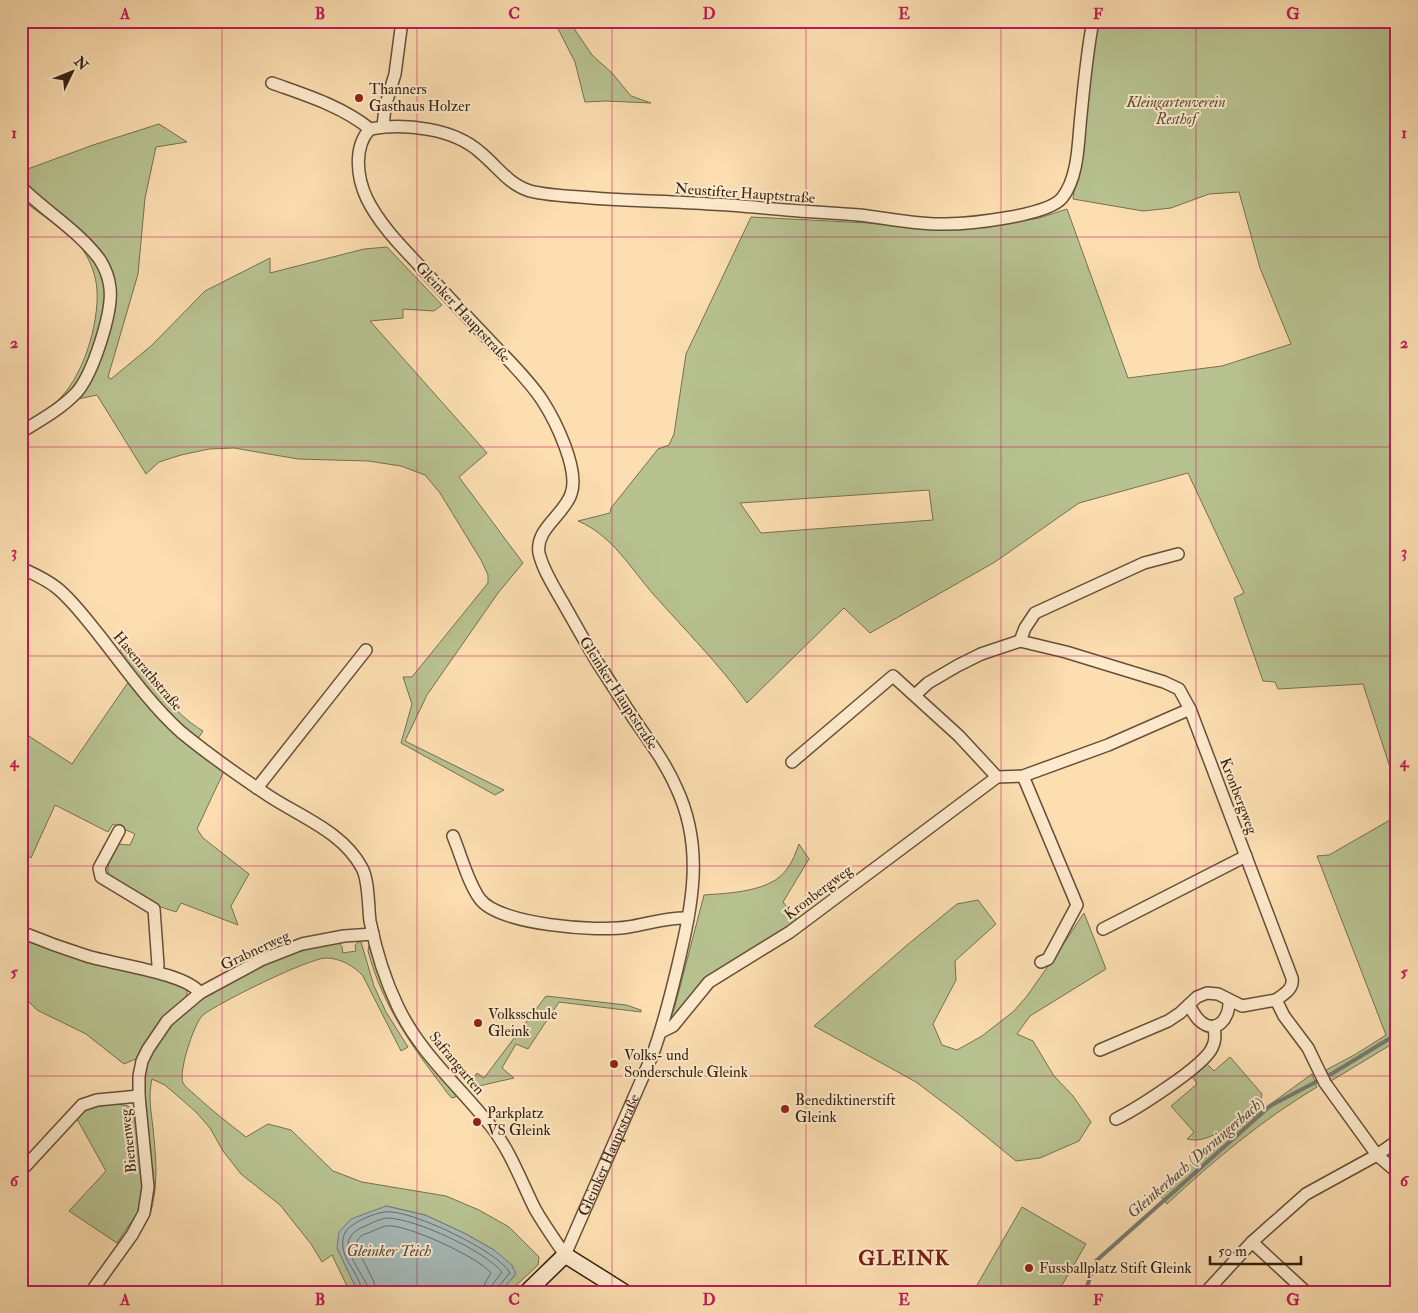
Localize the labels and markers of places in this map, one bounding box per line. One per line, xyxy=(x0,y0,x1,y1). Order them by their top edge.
place label: Thanners Gasthaus Holzer xyxy=(369,80,470,116)
marker: Thanners Gasthaus Holzer xyxy=(353,92,365,104)
place label: Volksschule Gleink xyxy=(488,1005,557,1041)
marker: Volksschule Gleink xyxy=(472,1017,484,1029)
place label: Volks- und Sonderschule Gleink xyxy=(624,1046,748,1082)
marker: Volks- und Sonderschule Gleink xyxy=(608,1058,620,1070)
place label: Benediktinerstift Gleink xyxy=(795,1091,896,1127)
marker: Benediktinerstift Gleink xyxy=(779,1103,791,1115)
place label: Parkplatz VS Gleink xyxy=(487,1104,551,1140)
marker: Parkplatz VS Gleink xyxy=(471,1116,483,1128)
place label: Fussballplatz Stift Gleink xyxy=(1039,1259,1192,1279)
marker: Fussballplatz Stift Gleink xyxy=(1023,1262,1035,1274)

